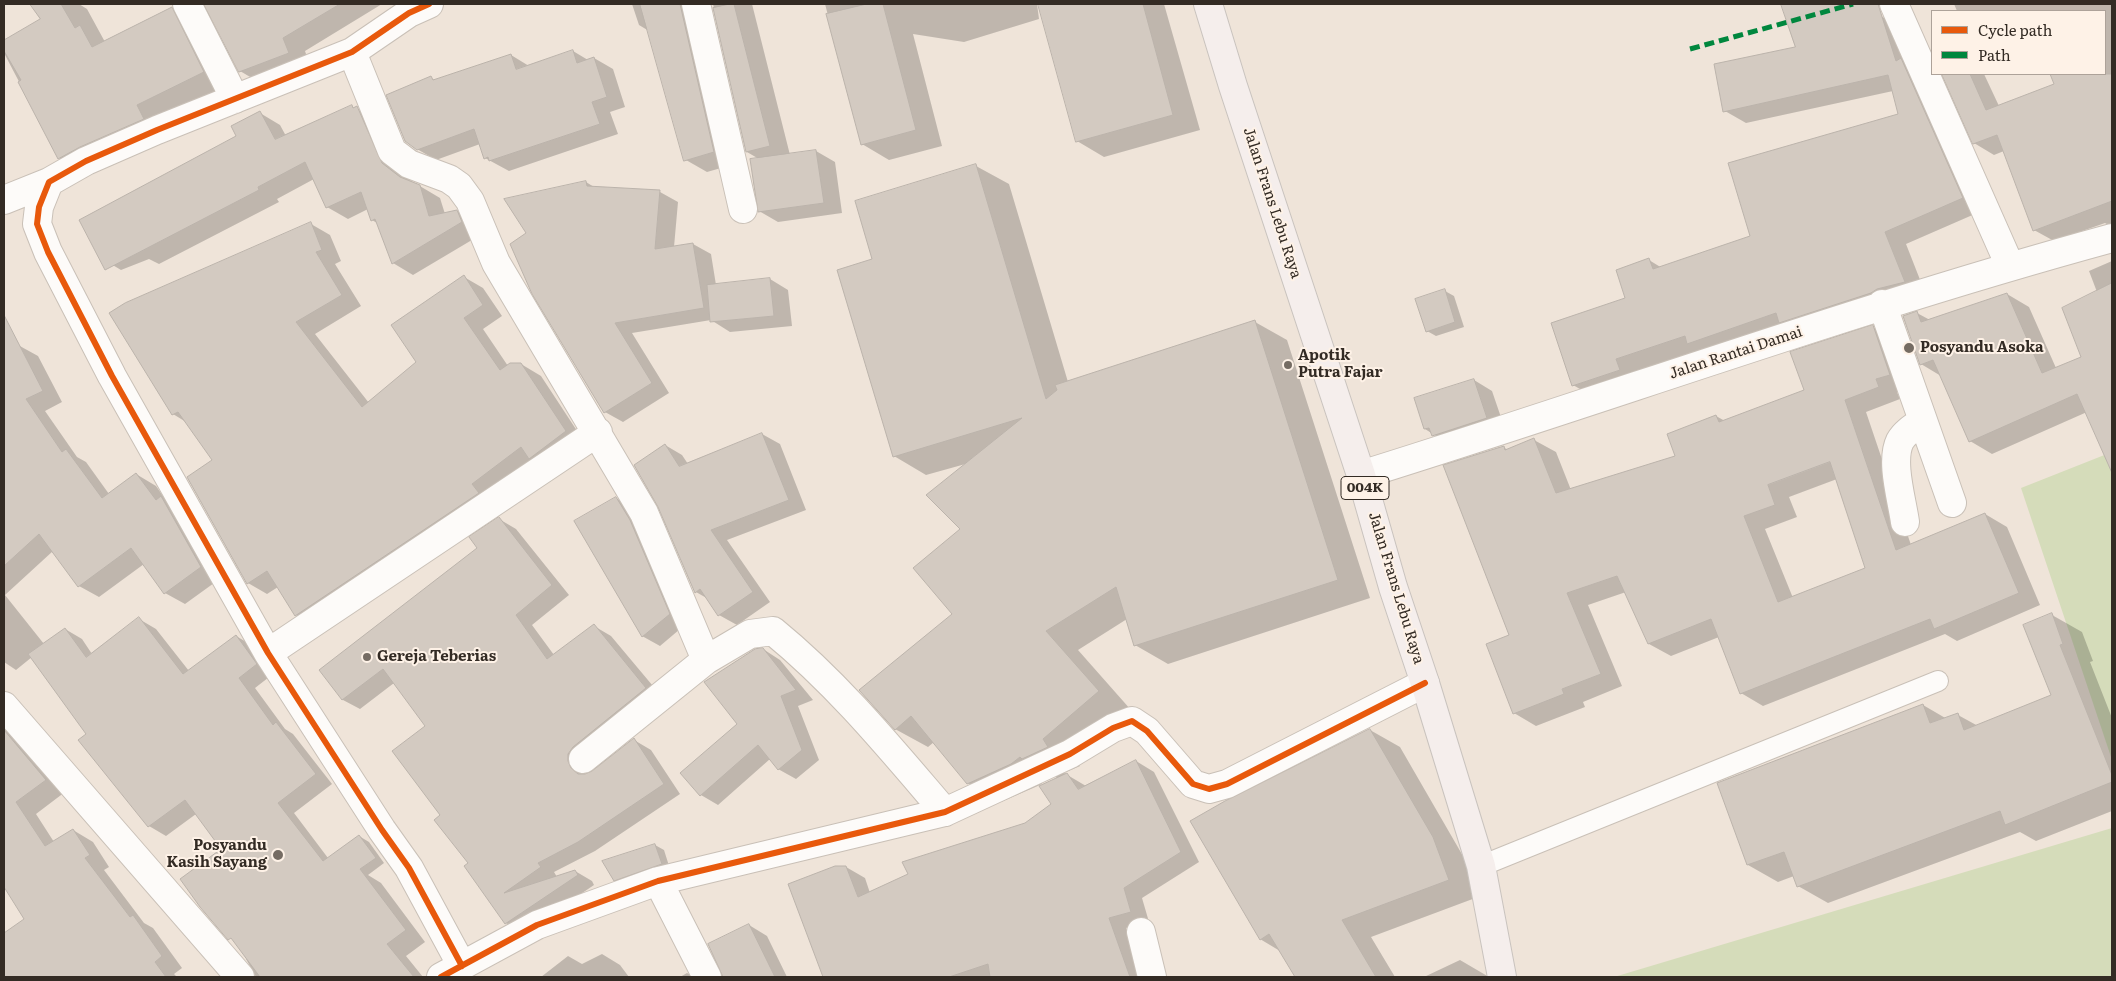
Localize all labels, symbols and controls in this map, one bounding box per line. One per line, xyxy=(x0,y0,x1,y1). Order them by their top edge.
legend xyxy=(1931,10,2106,75)
text: Cycle path xyxy=(1978,18,2052,41)
text: Path xyxy=(1978,43,2011,66)
street label: Jalan Frans Lebu Raya xyxy=(1239,125,1305,281)
street label: Jalan Rantai Damai xyxy=(1667,323,1805,383)
place label: Posyandu Asoka xyxy=(1920,339,2044,357)
marker: Posyandu Asoka xyxy=(1902,341,1916,355)
place label: Apotik Putra Fajar xyxy=(1298,347,1383,382)
marker: Apotik Putra Fajar xyxy=(1282,359,1294,371)
road number: 004K xyxy=(1341,476,1389,499)
street label: Jalan Frans Lebu Raya xyxy=(1364,510,1428,666)
place label: Gereja Teberias xyxy=(377,648,496,666)
marker: Gereja Teberias xyxy=(361,651,373,663)
place label: Posyandu Kasih Sayang xyxy=(166,837,267,872)
marker: Posyandu Kasih Sayang xyxy=(271,848,285,862)

